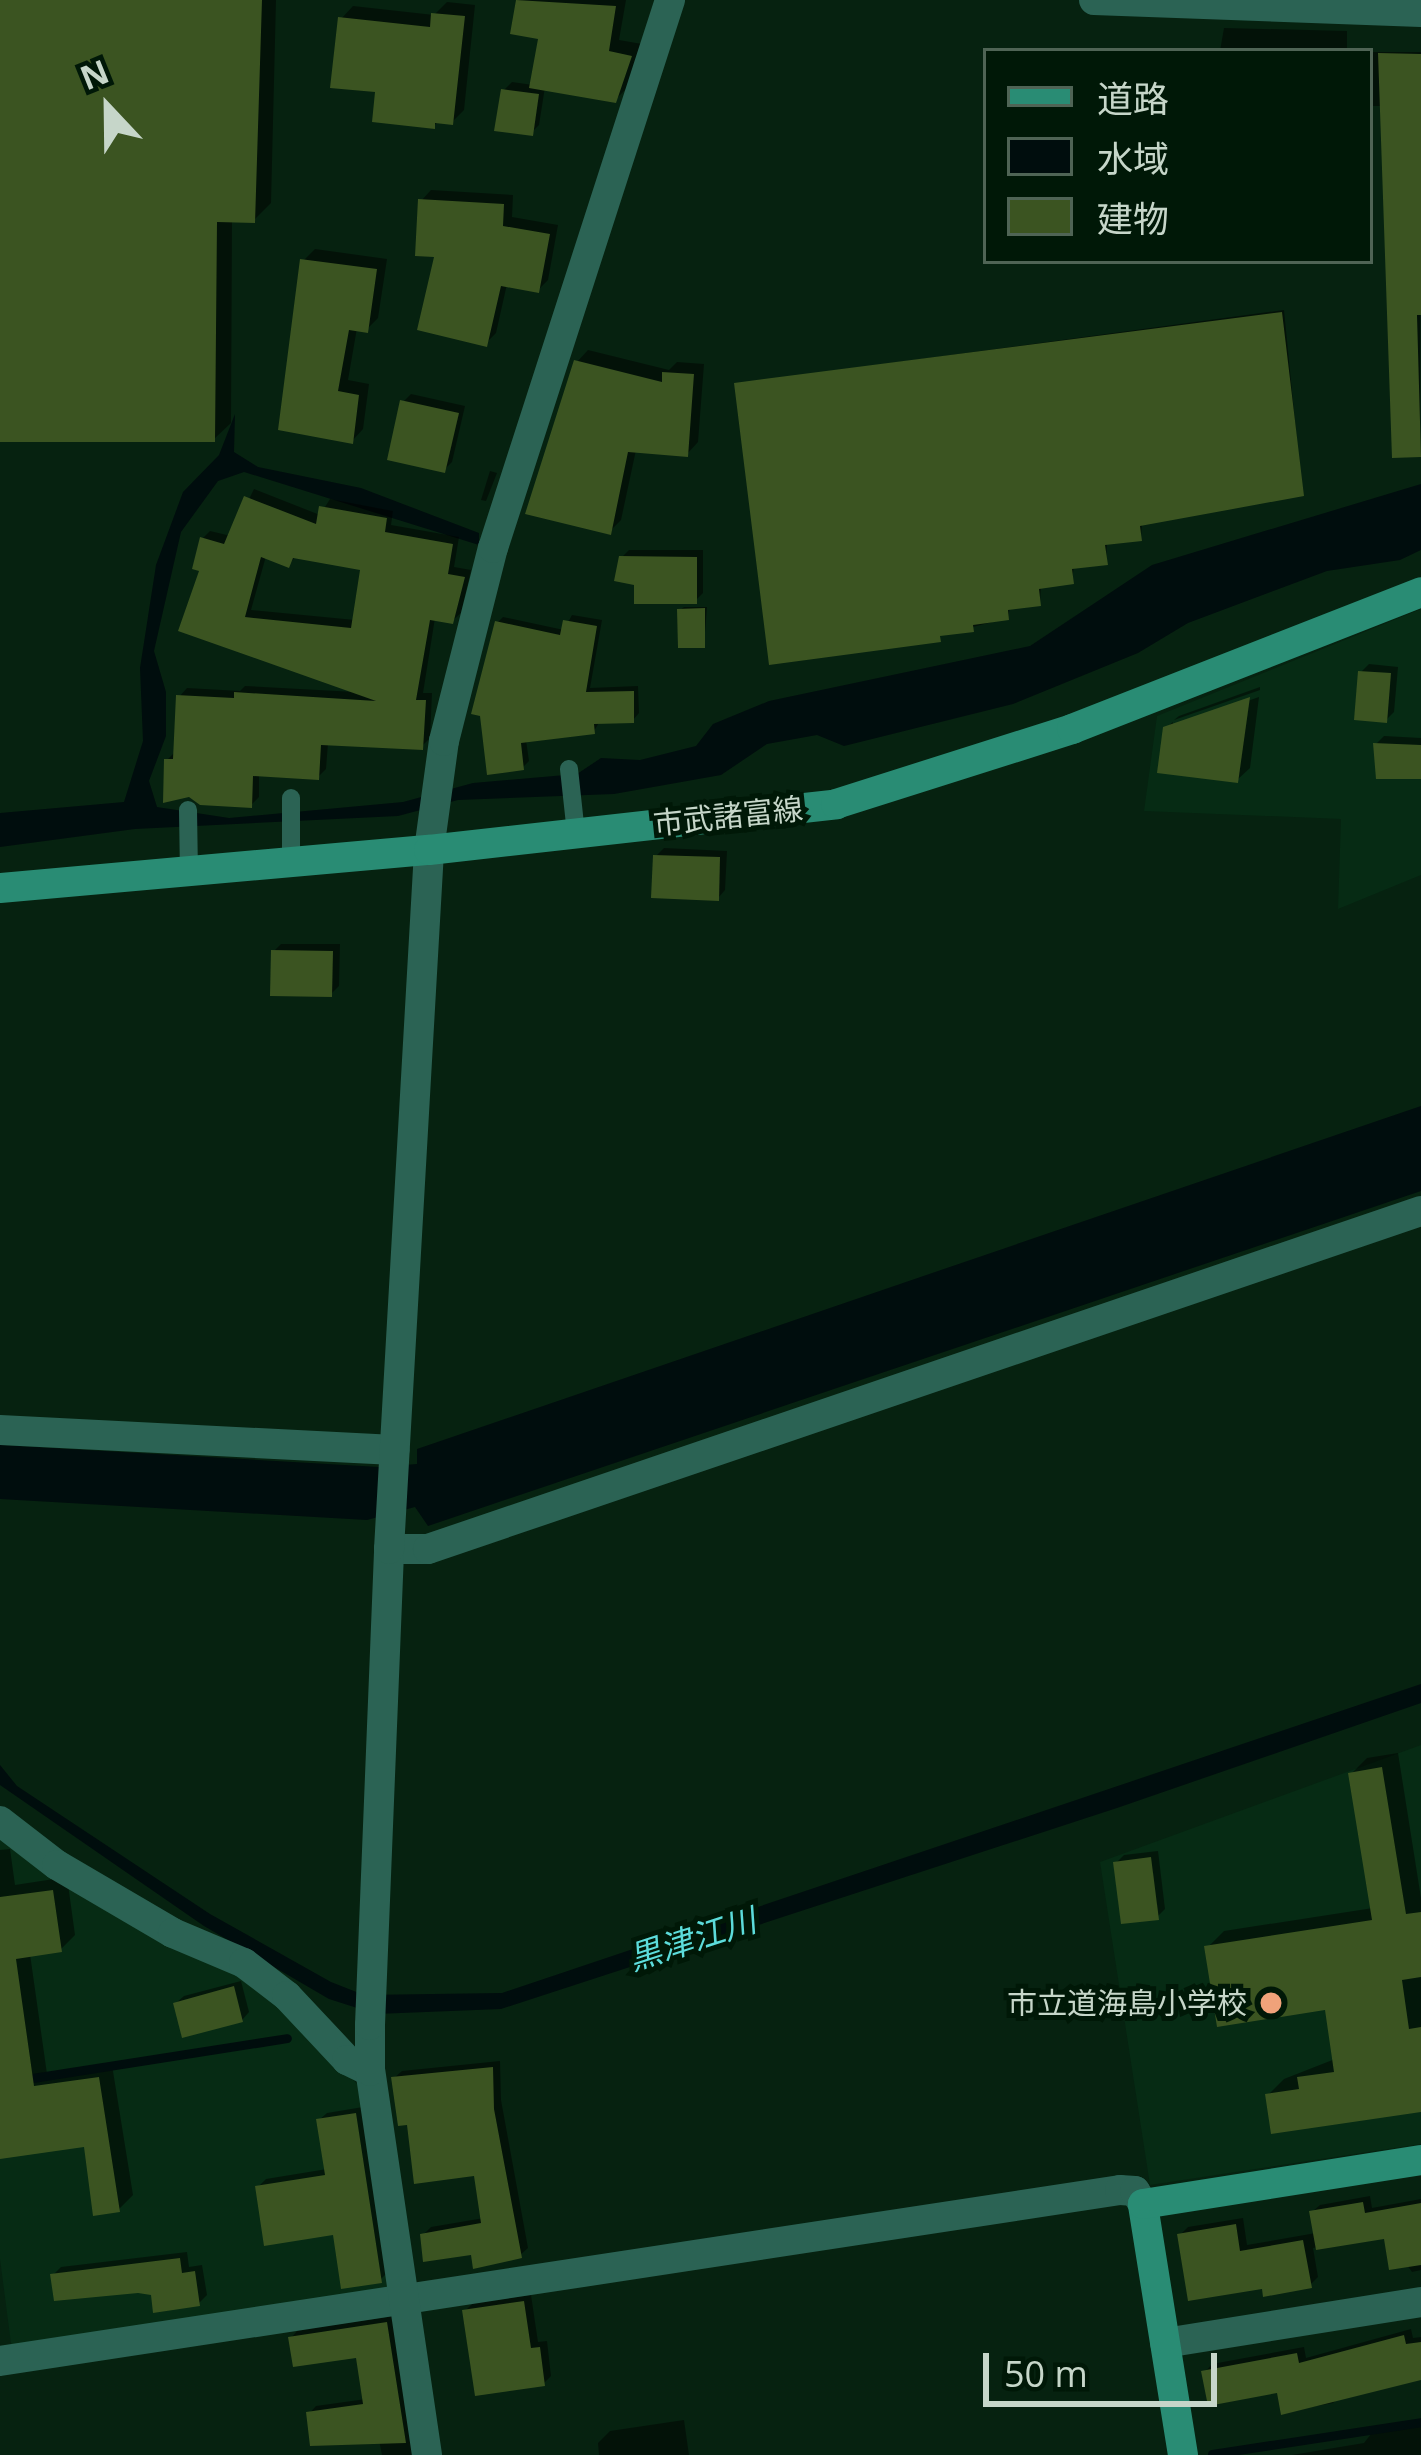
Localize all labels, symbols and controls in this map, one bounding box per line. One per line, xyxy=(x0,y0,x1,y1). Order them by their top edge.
north arrow xyxy=(48,48,168,168)
text: N xyxy=(73,48,115,100)
legend xyxy=(983,48,1373,264)
text: 道路 xyxy=(1097,74,1169,123)
text: 水域 xyxy=(1097,134,1169,183)
text: 建物 xyxy=(1097,194,1169,243)
street label: 市武諸富線 xyxy=(652,790,804,842)
water label: 黒津江川 xyxy=(623,1900,761,1978)
place label: 市立道海島小学校 xyxy=(1007,1985,1247,2021)
marker: 市立道海島小学校 xyxy=(1258,1990,1284,2016)
scale bar xyxy=(989,2329,1223,2403)
text: 50 m xyxy=(1004,2349,1088,2398)

